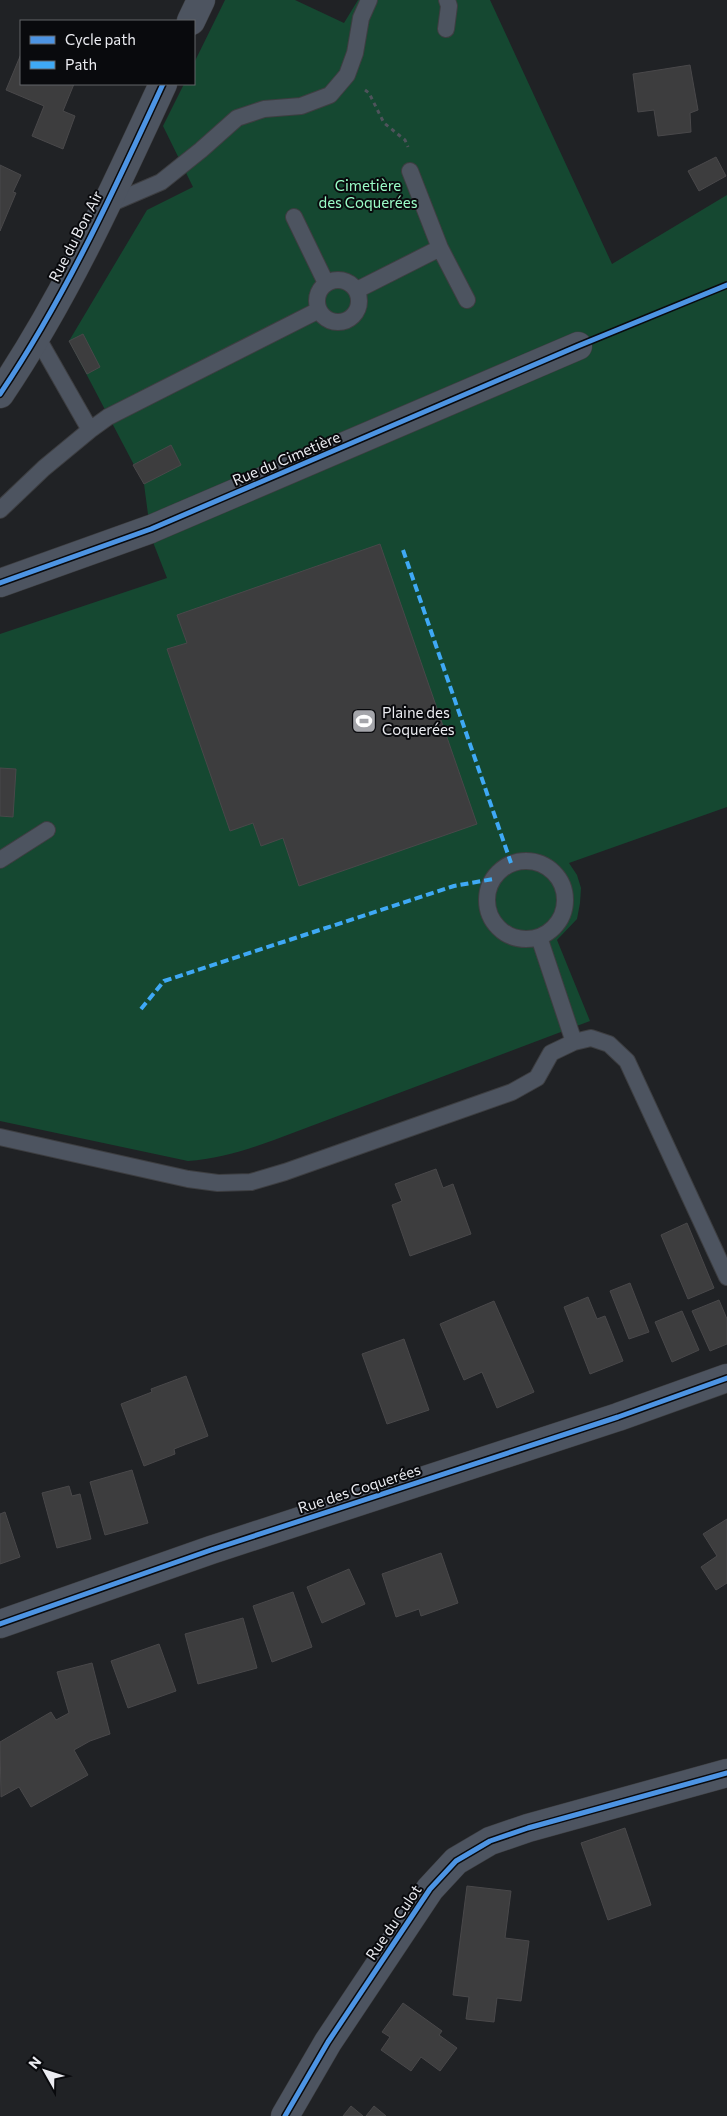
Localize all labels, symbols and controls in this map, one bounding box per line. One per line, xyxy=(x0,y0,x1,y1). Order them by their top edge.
legend xyxy=(20,20,195,85)
text: Cycle path xyxy=(65,30,136,48)
text: Path xyxy=(65,55,97,73)
park label: Cimetière des Coquerées xyxy=(319,176,418,211)
street label: Rue du Bon Air xyxy=(44,188,106,284)
street label: Rue du Cimetière xyxy=(229,427,343,489)
place label: Plaine des Coquerées xyxy=(382,703,455,738)
sports icon: Plaine des Coquerées xyxy=(351,708,377,734)
street label: Rue des Coquerées xyxy=(295,1460,423,1516)
street label: Rue du Culot xyxy=(361,1881,425,1963)
north arrow xyxy=(20,2046,70,2096)
text: N xyxy=(25,2053,44,2072)

